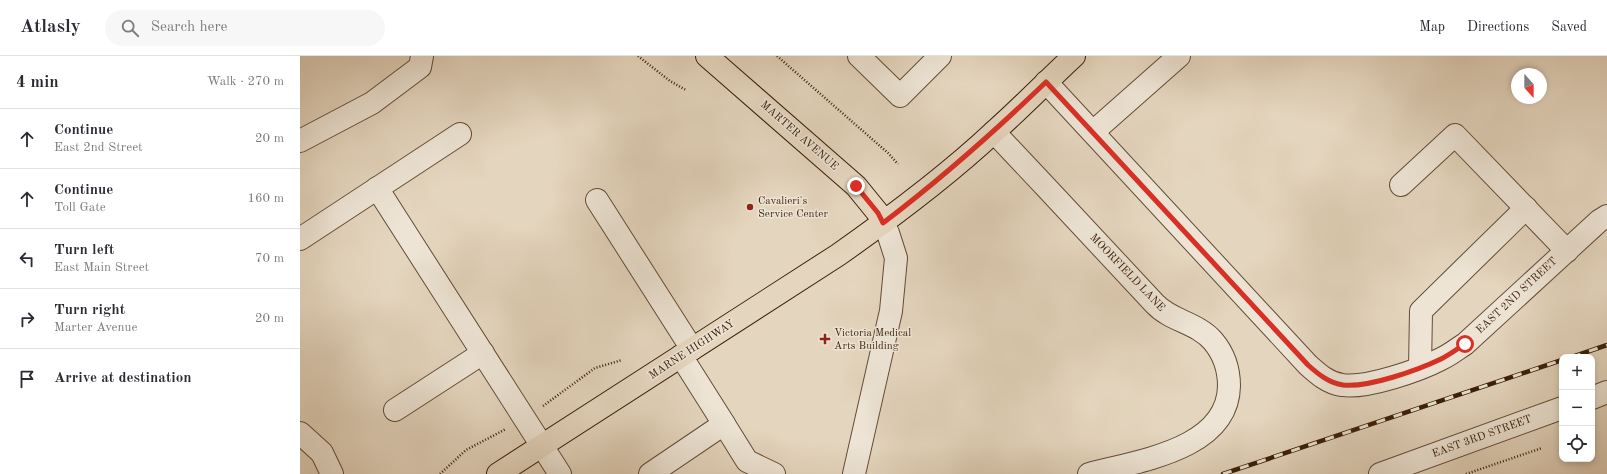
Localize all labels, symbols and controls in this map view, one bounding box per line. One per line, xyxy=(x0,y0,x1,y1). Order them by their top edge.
search box xyxy=(105,10,385,46)
icon: search xyxy=(119,17,141,39)
text: Atlasly xyxy=(20,18,81,37)
text: Search here xyxy=(151,20,228,35)
text: Map xyxy=(1419,20,1445,34)
text: Directions xyxy=(1467,20,1529,34)
text: Saved xyxy=(1551,20,1587,34)
north arrow xyxy=(1511,68,1547,104)
text: 4 min xyxy=(16,74,59,91)
text: Walk · 270 m xyxy=(207,75,284,88)
street label: MARTER AVENUE xyxy=(758,99,840,173)
text: Continue xyxy=(54,123,113,138)
icon: ahead xyxy=(16,128,38,150)
text: 20 m xyxy=(255,132,284,145)
text: East 2nd Street xyxy=(54,141,143,154)
route end xyxy=(847,177,865,195)
text: Continue xyxy=(54,183,113,198)
icon: ahead xyxy=(16,188,38,210)
text: 160 m xyxy=(247,192,284,205)
place label: Cavalieri's Service Center xyxy=(758,196,828,220)
text: Toll Gate xyxy=(54,201,106,214)
marker: Cavalieri's Service Center xyxy=(745,202,755,212)
street label: MOORFIELD LANE xyxy=(1087,232,1167,314)
text: Turn left xyxy=(54,243,114,258)
icon: left xyxy=(16,248,38,270)
text: 70 m xyxy=(255,252,284,265)
street label: EAST 2ND STREET xyxy=(1475,256,1560,336)
text: East Main Street xyxy=(54,261,149,274)
text: Turn right xyxy=(54,303,125,318)
icon: right xyxy=(16,308,38,330)
text: 20 m xyxy=(255,312,284,325)
street label: MARNE HIGHWAY xyxy=(647,318,737,382)
text: Marter Avenue xyxy=(54,321,137,334)
place label: Victoria Medical Arts Building xyxy=(834,328,911,352)
marker: Victoria Medical Arts Building xyxy=(819,333,831,345)
route start xyxy=(1456,335,1474,353)
map controls xyxy=(1559,354,1595,462)
button: + xyxy=(1559,354,1595,390)
icon: arrive xyxy=(16,368,38,390)
text: Arrive at destination xyxy=(54,371,192,386)
button: − xyxy=(1559,390,1595,426)
street label: EAST 3RD STREET xyxy=(1431,414,1533,460)
button: locate xyxy=(1559,426,1595,462)

